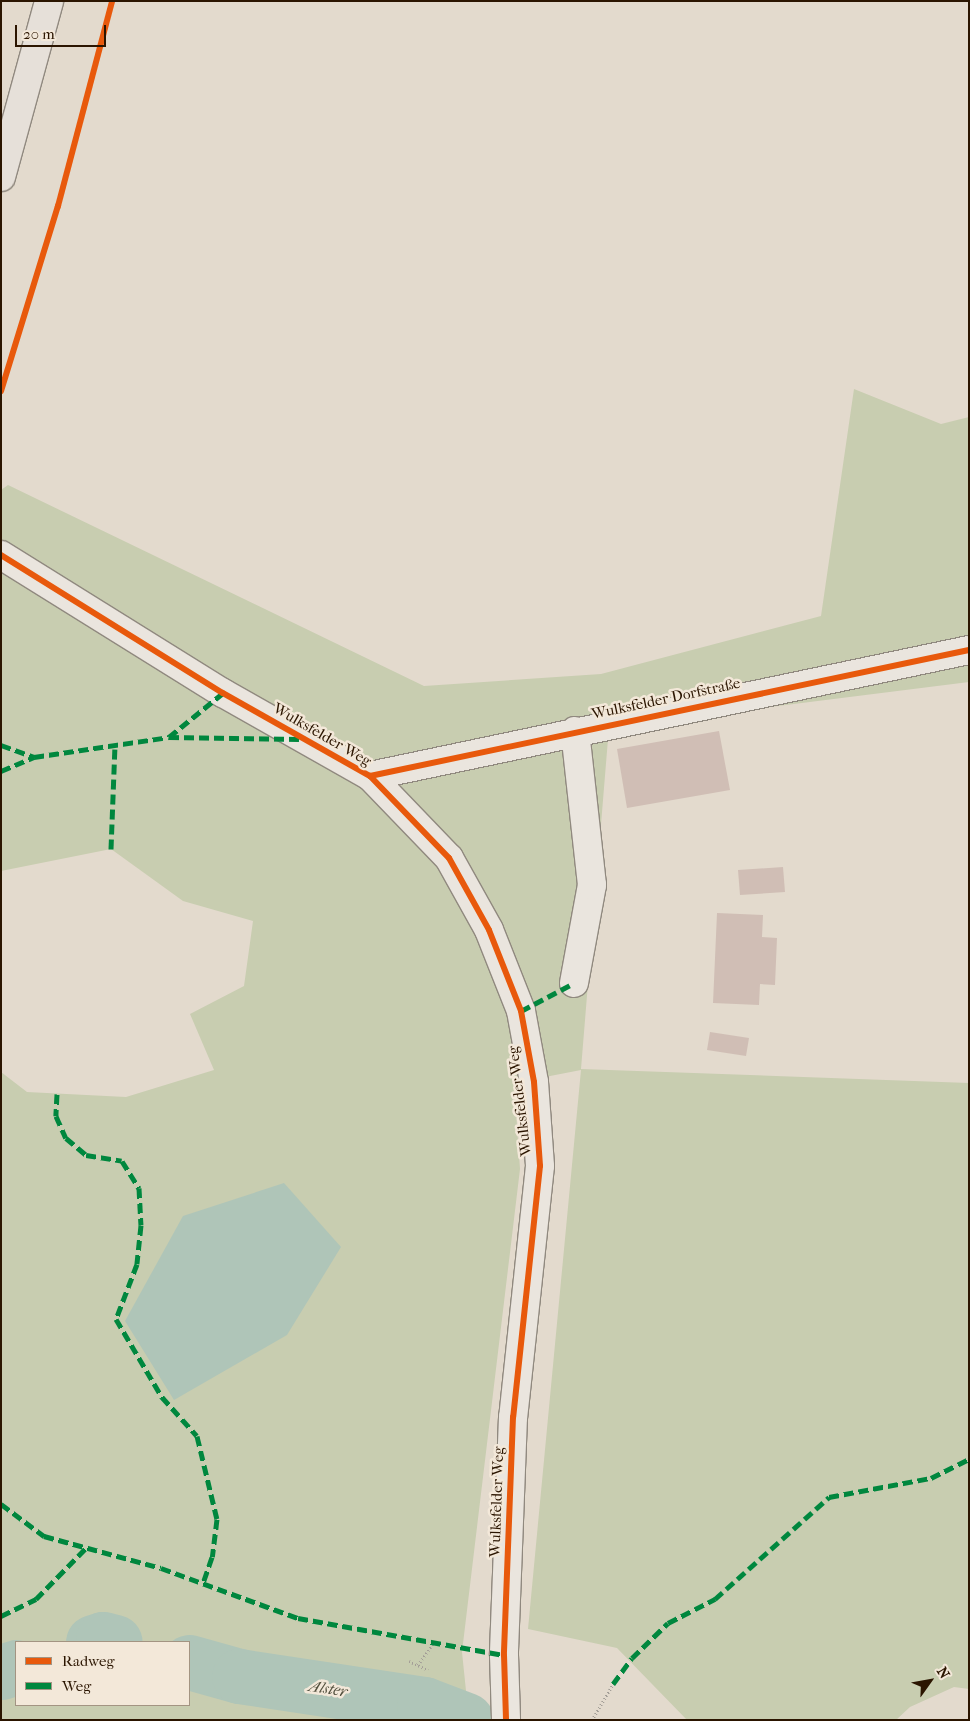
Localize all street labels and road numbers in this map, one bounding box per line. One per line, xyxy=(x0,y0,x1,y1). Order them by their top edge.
street label: Wulksfelder Dorfstraße xyxy=(590,674,742,724)
street label: Wulksfelder Weg xyxy=(270,700,374,770)
street label: Wulksfelder Weg xyxy=(504,1045,536,1157)
street label: Wulksfelder Weg xyxy=(486,1446,508,1558)

